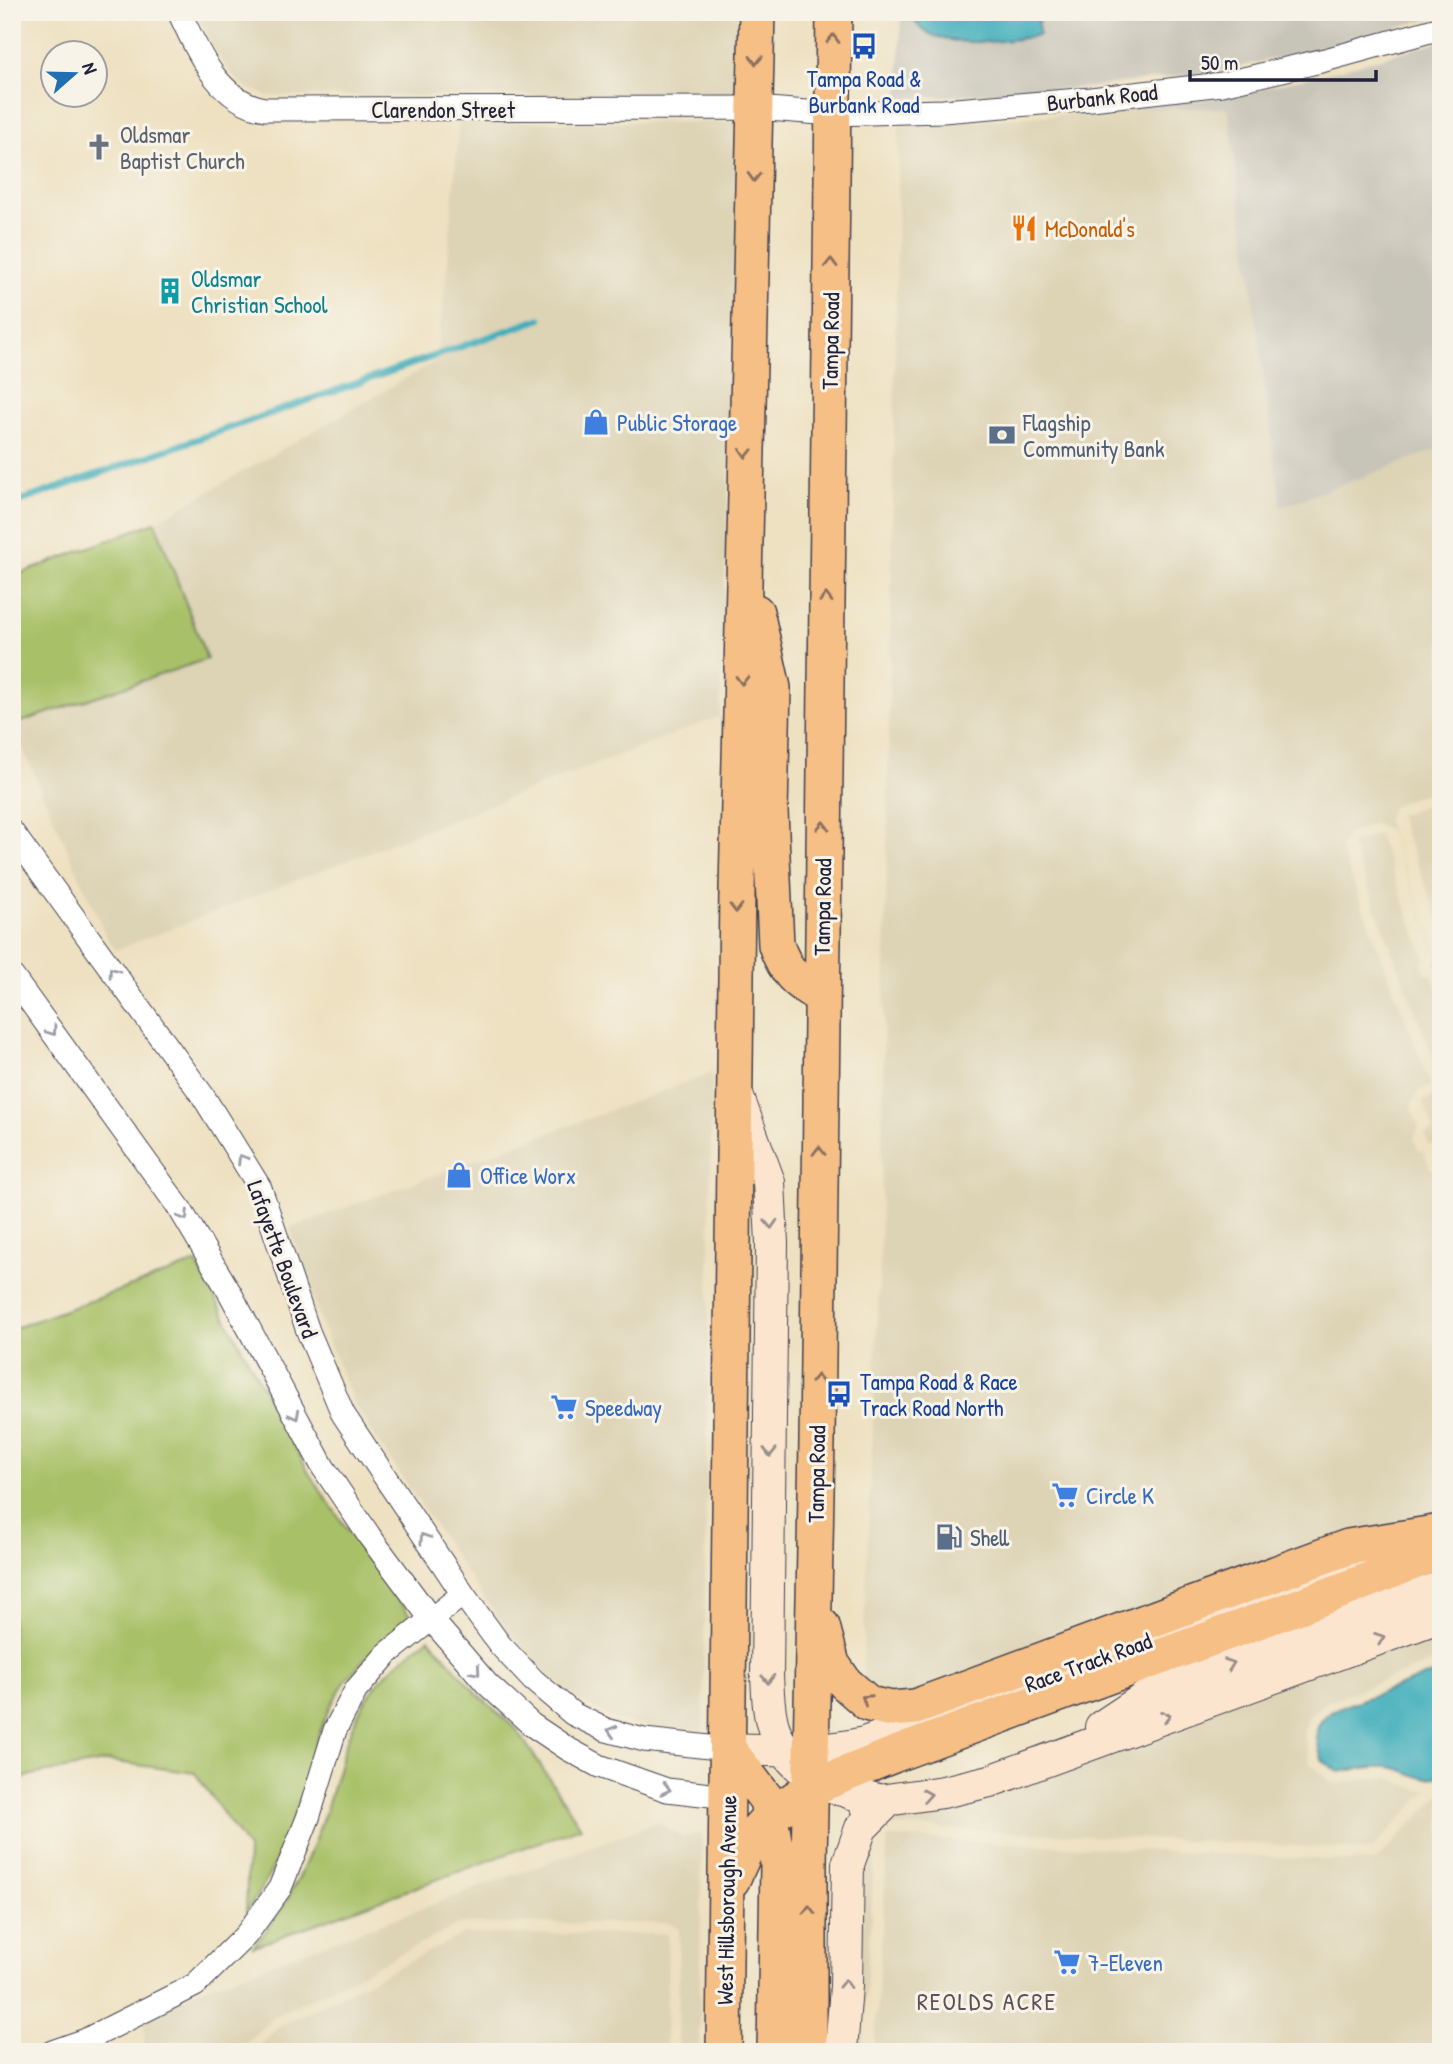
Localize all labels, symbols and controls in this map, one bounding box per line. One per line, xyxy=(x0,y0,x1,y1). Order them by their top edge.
bus stop icon: Tampa Road & Burbank Road xyxy=(849,31,879,61)
one-way arrow xyxy=(826,33,841,44)
north arrow xyxy=(38,38,108,108)
scale bar xyxy=(1190,38,1376,82)
text: 50 m xyxy=(1201,48,1238,77)
one-way arrow xyxy=(748,56,764,66)
text: N xyxy=(76,59,104,77)
place label: Tampa Road & Burbank Road xyxy=(807,63,921,120)
street label: Burbank Road xyxy=(1045,76,1159,118)
street label: Clarendon Street xyxy=(371,94,516,125)
place label: Oldsmar Baptist Church xyxy=(120,119,245,176)
church icon: Oldsmar Baptist Church xyxy=(84,132,114,162)
one-way arrow xyxy=(746,172,762,182)
restaurant icon: McDonald's xyxy=(1009,213,1039,243)
place label: McDonald's xyxy=(1045,213,1135,244)
one-way arrow xyxy=(823,257,838,268)
place label: Oldsmar Christian School xyxy=(191,263,329,320)
building icon: Oldsmar Christian School xyxy=(155,276,185,306)
street label: Tampa Road xyxy=(814,292,846,390)
shop icon: Public Storage xyxy=(581,407,611,437)
place label: Public Storage xyxy=(617,407,737,438)
place label: Flagship Community Bank xyxy=(1022,407,1165,464)
bank icon: Flagship Community Bank xyxy=(987,420,1017,450)
one-way arrow xyxy=(738,448,754,459)
one-way arrow xyxy=(819,593,834,604)
one-way arrow xyxy=(734,675,749,686)
one-way arrow xyxy=(815,820,831,830)
street label: Tampa Road xyxy=(806,858,838,956)
one-way arrow xyxy=(728,903,744,914)
one-way arrow xyxy=(109,967,121,980)
one-way arrow xyxy=(44,1023,56,1036)
one-way arrow xyxy=(811,1145,827,1156)
one-way arrow xyxy=(238,1153,251,1166)
shop icon: Office Worx xyxy=(444,1160,474,1190)
place label: Office Worx xyxy=(480,1160,576,1191)
street label: Lafayette Boulevard xyxy=(240,1176,326,1342)
one-way arrow xyxy=(176,1209,189,1222)
one-way arrow xyxy=(764,1219,779,1230)
place label: Tampa Road & Race Track Road North xyxy=(860,1366,1018,1423)
one-way arrow xyxy=(809,1373,825,1383)
bus stop icon: Tampa Road & Race Track Road North xyxy=(824,1379,854,1409)
supermarket icon: Speedway xyxy=(549,1392,579,1422)
place label: Speedway xyxy=(585,1392,662,1423)
one-way arrow xyxy=(287,1408,300,1420)
street label: Tampa Road xyxy=(800,1425,832,1523)
one-way arrow xyxy=(762,1447,778,1457)
supermarket icon: Circle K xyxy=(1050,1480,1080,1510)
place label: Circle K xyxy=(1086,1480,1154,1511)
fuel station icon: Shell xyxy=(934,1522,964,1552)
place label: Shell xyxy=(970,1522,1010,1553)
one-way arrow xyxy=(420,1533,433,1546)
street label: Race Track Road xyxy=(1020,1625,1156,1699)
one-way arrow xyxy=(1373,1632,1385,1646)
one-way arrow xyxy=(1223,1659,1235,1673)
one-way arrow xyxy=(468,1663,480,1676)
one-way arrow xyxy=(760,1674,775,1685)
one-way arrow xyxy=(861,1694,874,1707)
one-way arrow xyxy=(1159,1710,1171,1724)
one-way arrow xyxy=(607,1725,619,1740)
one-way arrow xyxy=(660,1781,672,1795)
one-way arrow xyxy=(921,1788,933,1803)
street label: West Hillsborough Avenue xyxy=(709,1795,743,2005)
one-way arrow xyxy=(801,1904,817,1915)
supermarket icon: 7-Eleven xyxy=(1052,1947,1082,1977)
place label: 7-Eleven xyxy=(1088,1947,1163,1978)
one-way arrow xyxy=(838,1978,853,1989)
district label: REOLDS ACRE xyxy=(917,1985,1057,2017)

